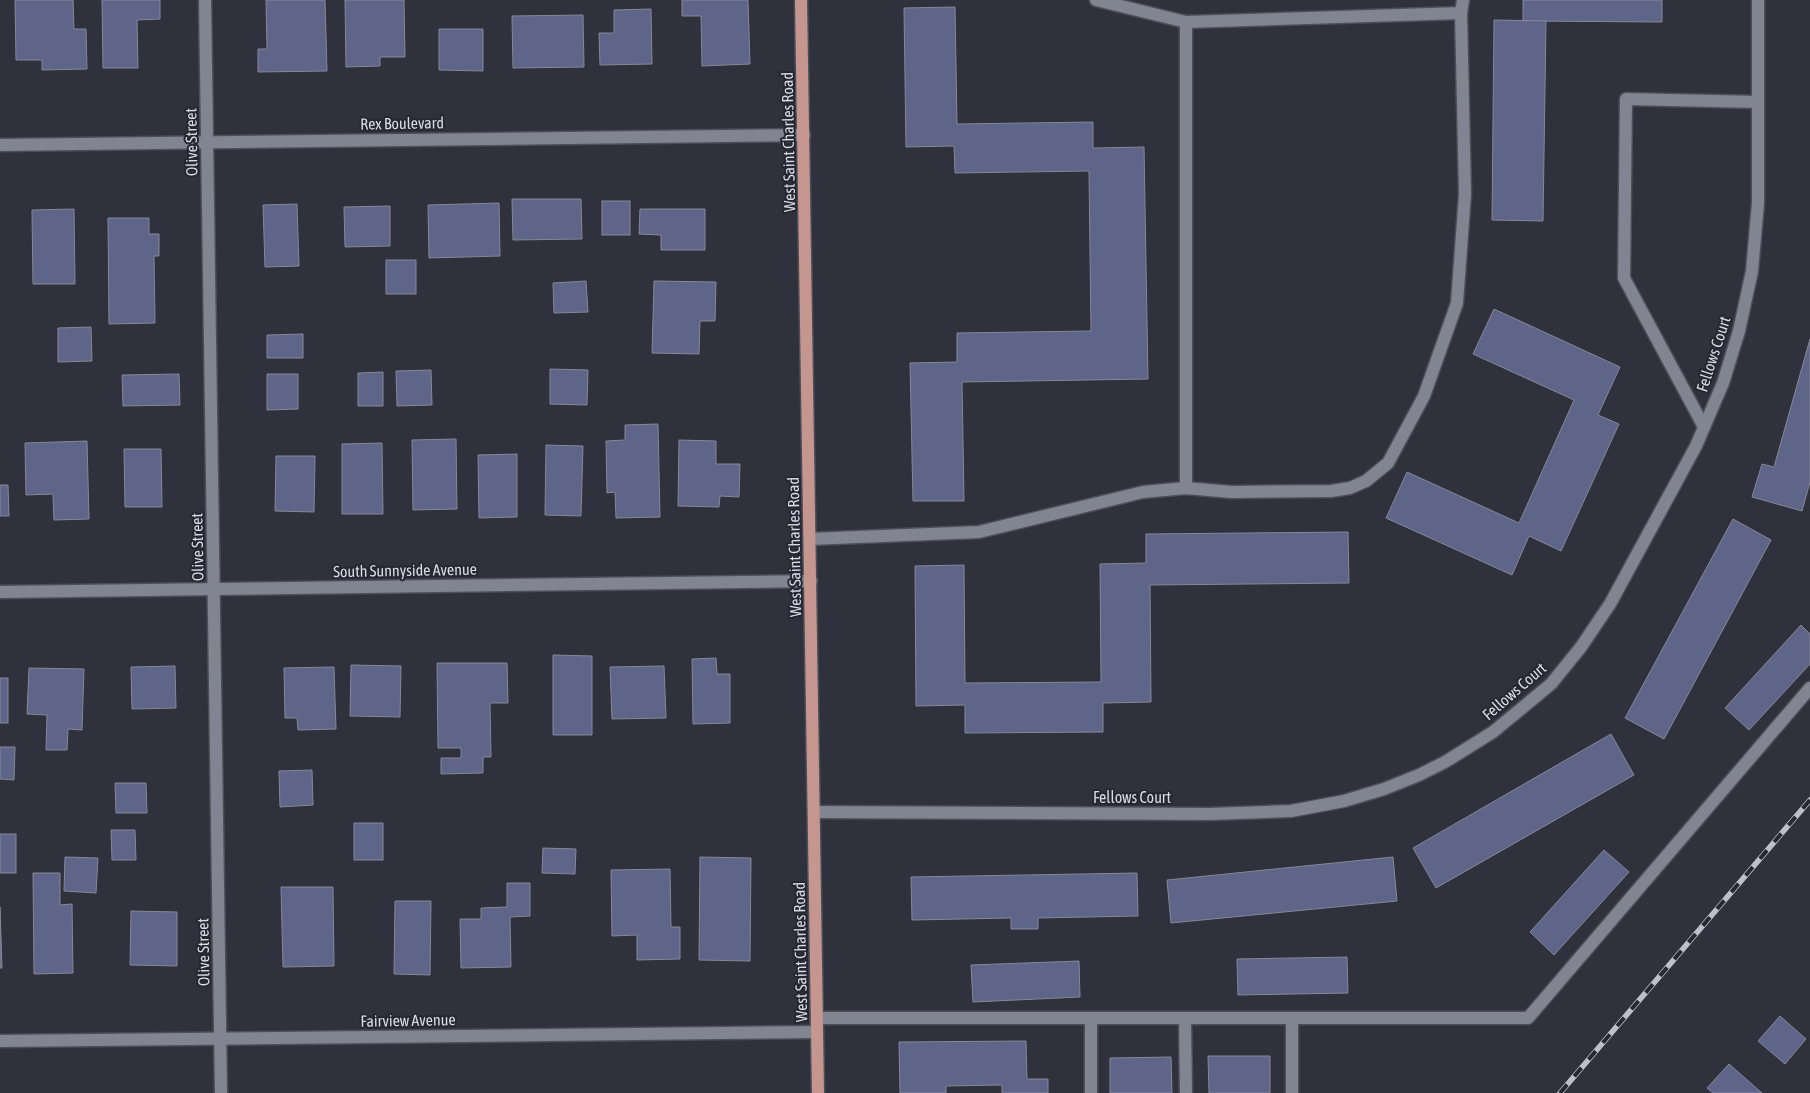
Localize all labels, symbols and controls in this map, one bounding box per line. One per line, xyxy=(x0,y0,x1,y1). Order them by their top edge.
street label: West Saint Charles Road xyxy=(778,72,798,212)
street label: Olive Street xyxy=(181,107,201,176)
street label: Rex Boulevard xyxy=(360,113,444,133)
street label: Fellows Court xyxy=(1692,314,1734,394)
street label: West Saint Charles Road xyxy=(784,477,804,617)
street label: Olive Street xyxy=(187,512,207,581)
street label: South Sunnyside Avenue xyxy=(333,560,477,581)
street label: Fellows Court xyxy=(1479,658,1550,723)
street label: Fellows Court xyxy=(1093,788,1171,806)
street label: West Saint Charles Road xyxy=(790,882,810,1022)
street label: Olive Street xyxy=(193,917,213,986)
street label: Fairview Avenue xyxy=(360,1010,456,1030)

